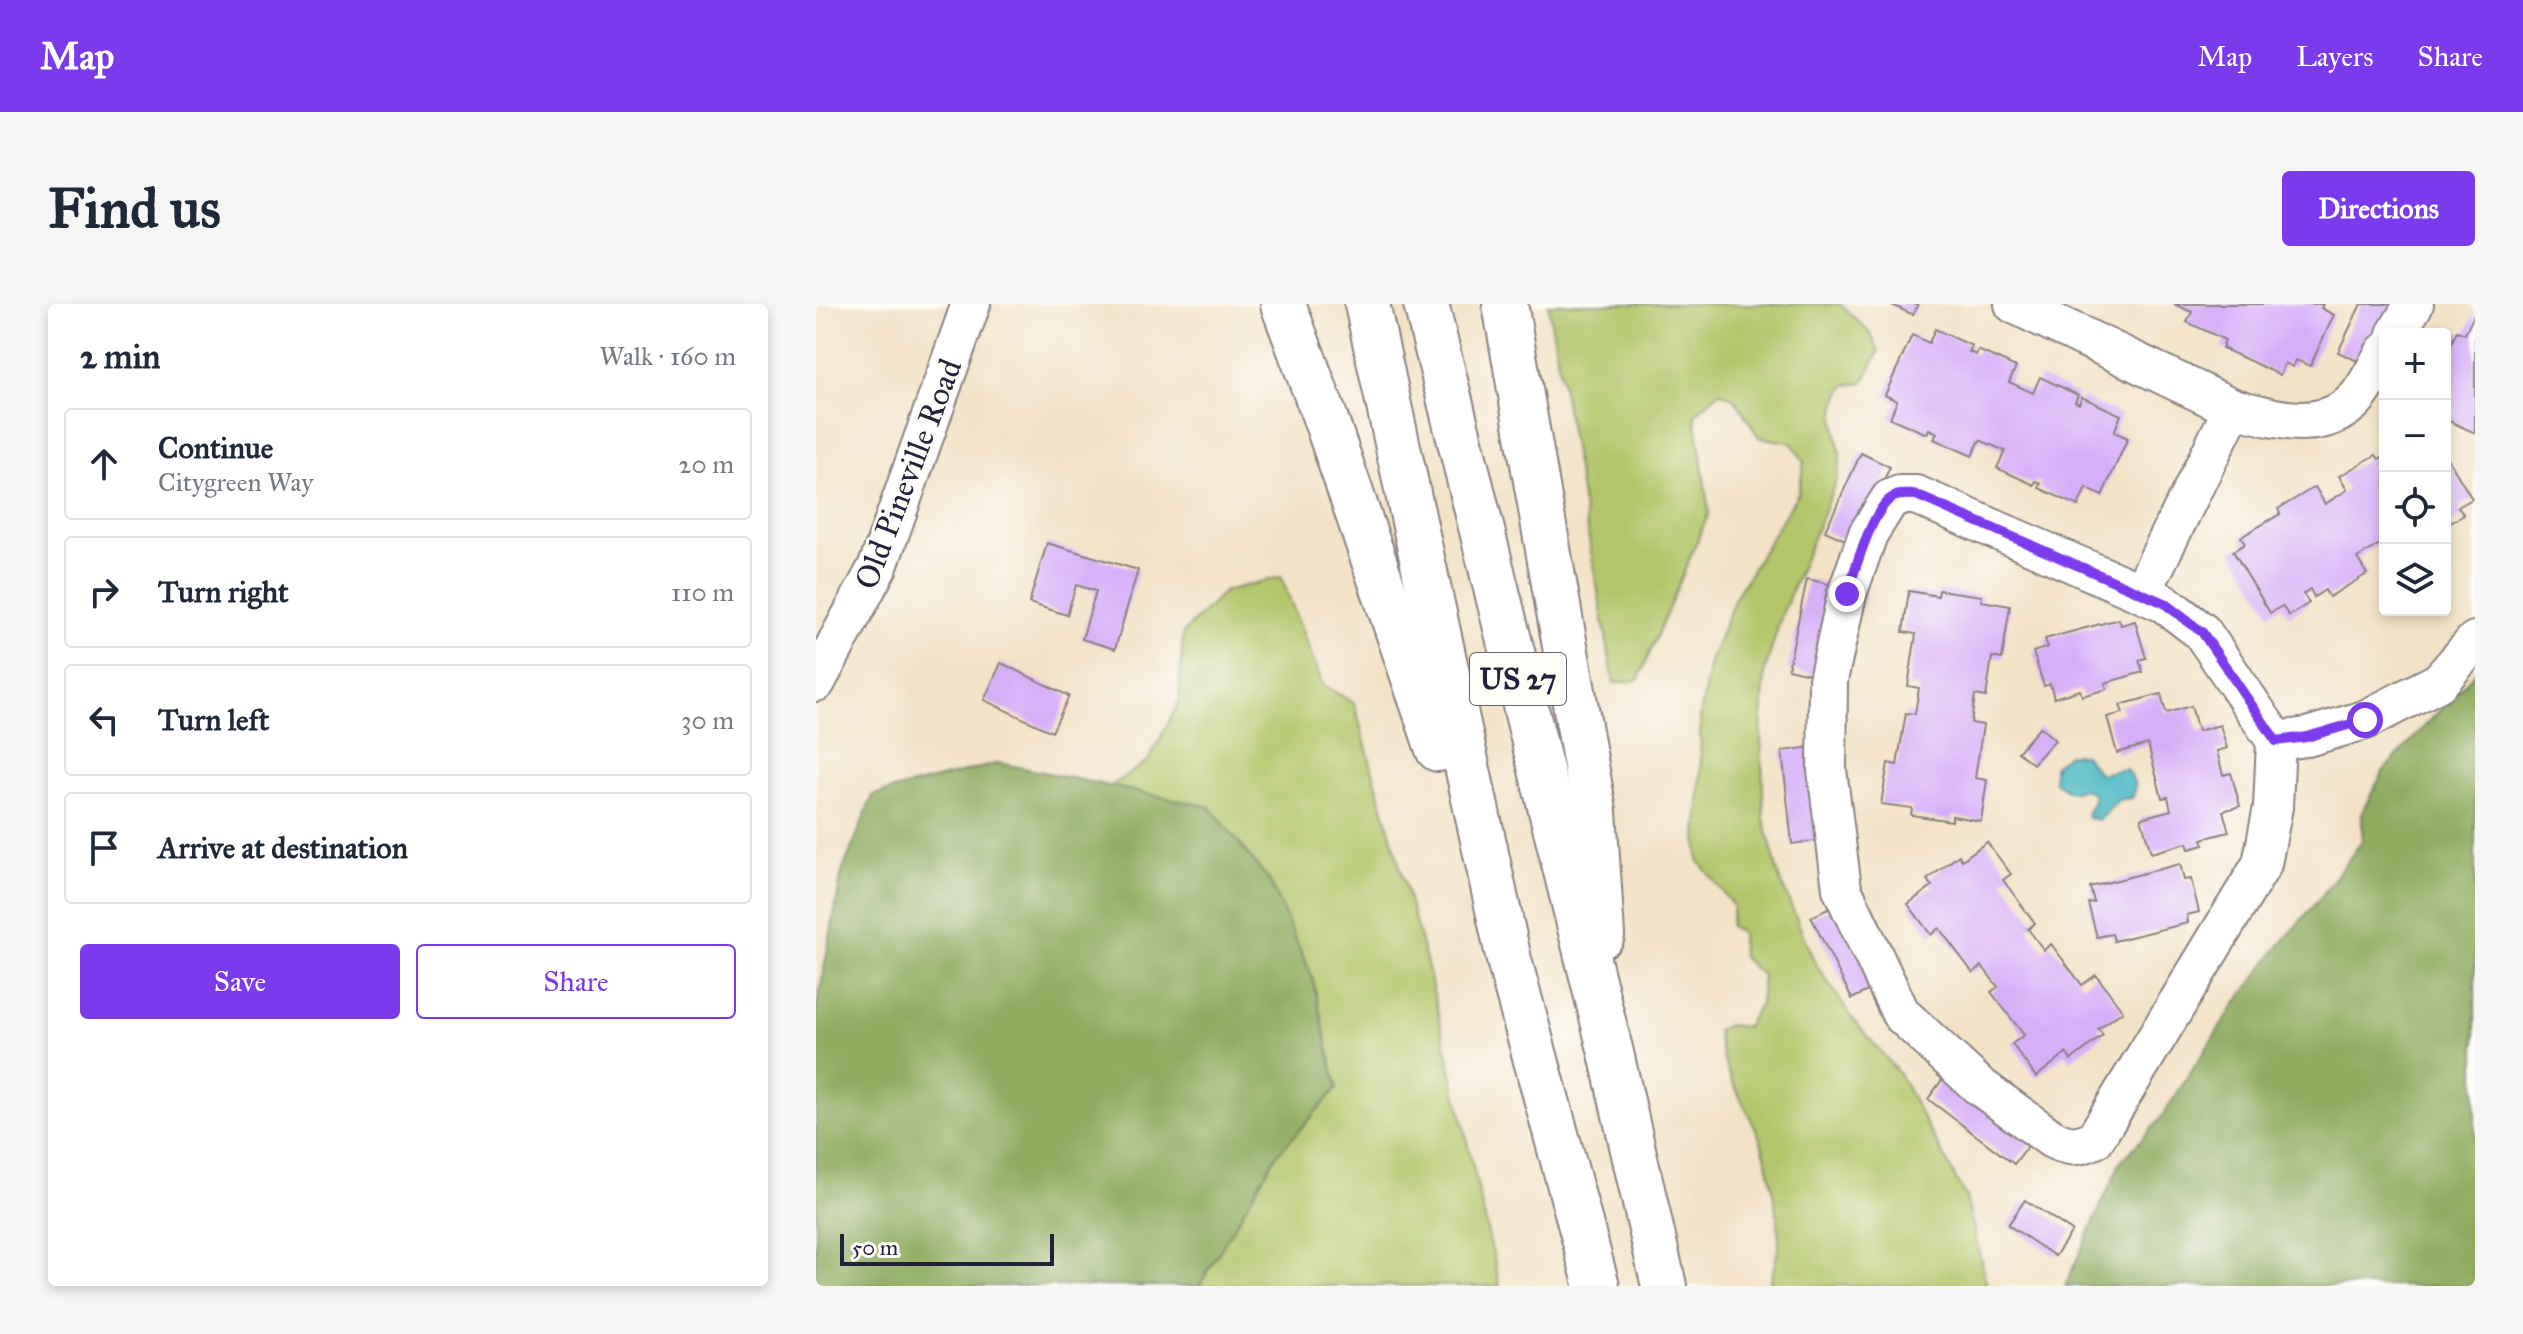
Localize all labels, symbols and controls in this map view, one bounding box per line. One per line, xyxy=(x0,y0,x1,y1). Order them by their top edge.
text: Map xyxy=(40,33,114,79)
text: Map xyxy=(2197,39,2252,74)
text: Layers xyxy=(2296,39,2374,74)
text: Share xyxy=(2418,39,2483,74)
button: Directions xyxy=(2282,171,2475,246)
text: Find us xyxy=(48,174,221,242)
map controls xyxy=(2379,328,2451,616)
button: + xyxy=(2379,328,2451,400)
text: 2 min xyxy=(80,336,160,377)
text: Walk · 160 m xyxy=(600,340,736,372)
street label: Old Pineville Road xyxy=(847,354,970,595)
button: − xyxy=(2379,400,2451,472)
text: Continue xyxy=(158,430,273,466)
icon: ahead xyxy=(82,442,126,486)
text: 20 m xyxy=(679,448,734,480)
text: Citygreen Way xyxy=(158,466,313,498)
button: locate xyxy=(2379,472,2451,544)
button: layers xyxy=(2379,544,2451,616)
icon: right xyxy=(82,570,126,614)
text: Turn right xyxy=(158,574,289,610)
text: 110 m xyxy=(671,576,734,608)
route end xyxy=(1829,576,1865,612)
road number: US 27 xyxy=(1470,653,1566,705)
icon: left xyxy=(82,698,126,742)
text: Turn left xyxy=(158,702,269,738)
route start xyxy=(2347,702,2383,738)
text: 30 m xyxy=(681,704,734,736)
icon: arrive xyxy=(82,826,126,870)
text: Arrive at destination xyxy=(158,830,408,866)
button: Save xyxy=(80,944,400,1019)
button: Share xyxy=(416,944,736,1019)
scale bar xyxy=(840,1230,1054,1266)
text: 50 m xyxy=(852,1234,898,1261)

